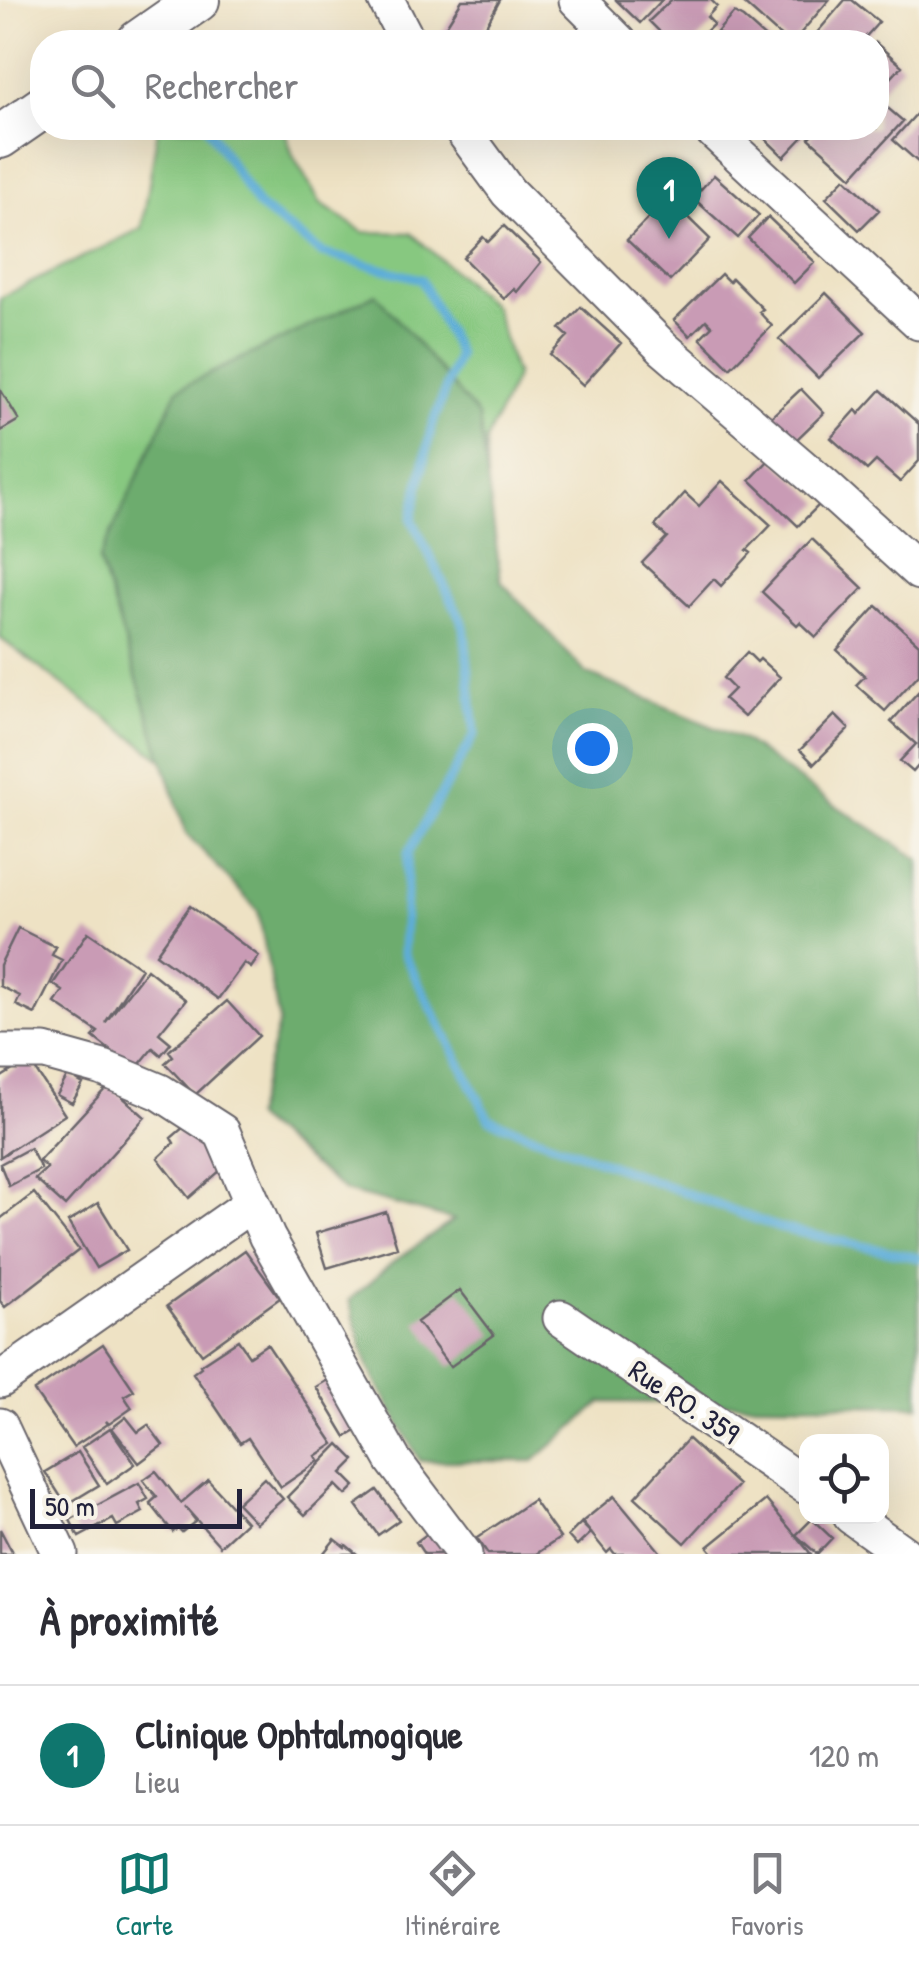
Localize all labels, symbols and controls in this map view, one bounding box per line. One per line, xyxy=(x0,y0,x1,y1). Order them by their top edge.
search box xyxy=(30,30,889,140)
icon: search xyxy=(65,58,120,113)
text: Rechercher xyxy=(145,59,298,111)
pin: 1 xyxy=(636,156,702,239)
your location xyxy=(567,723,618,774)
street label: Rue RO. 359 xyxy=(621,1350,748,1453)
map controls xyxy=(799,1434,889,1524)
button: locate xyxy=(799,1434,889,1524)
scale bar xyxy=(30,1484,242,1528)
text: 50 m xyxy=(45,1487,95,1525)
text: À proximité xyxy=(40,1591,219,1648)
text: Clinique Ophtalmogique xyxy=(135,1708,463,1760)
text: 1 xyxy=(67,1734,78,1777)
text: 120 m xyxy=(809,1734,879,1777)
text: Lieu xyxy=(135,1760,180,1803)
tab: Carte xyxy=(116,1846,173,1944)
tab: Itinéraire xyxy=(404,1846,501,1944)
tab: Favoris xyxy=(732,1846,803,1944)

